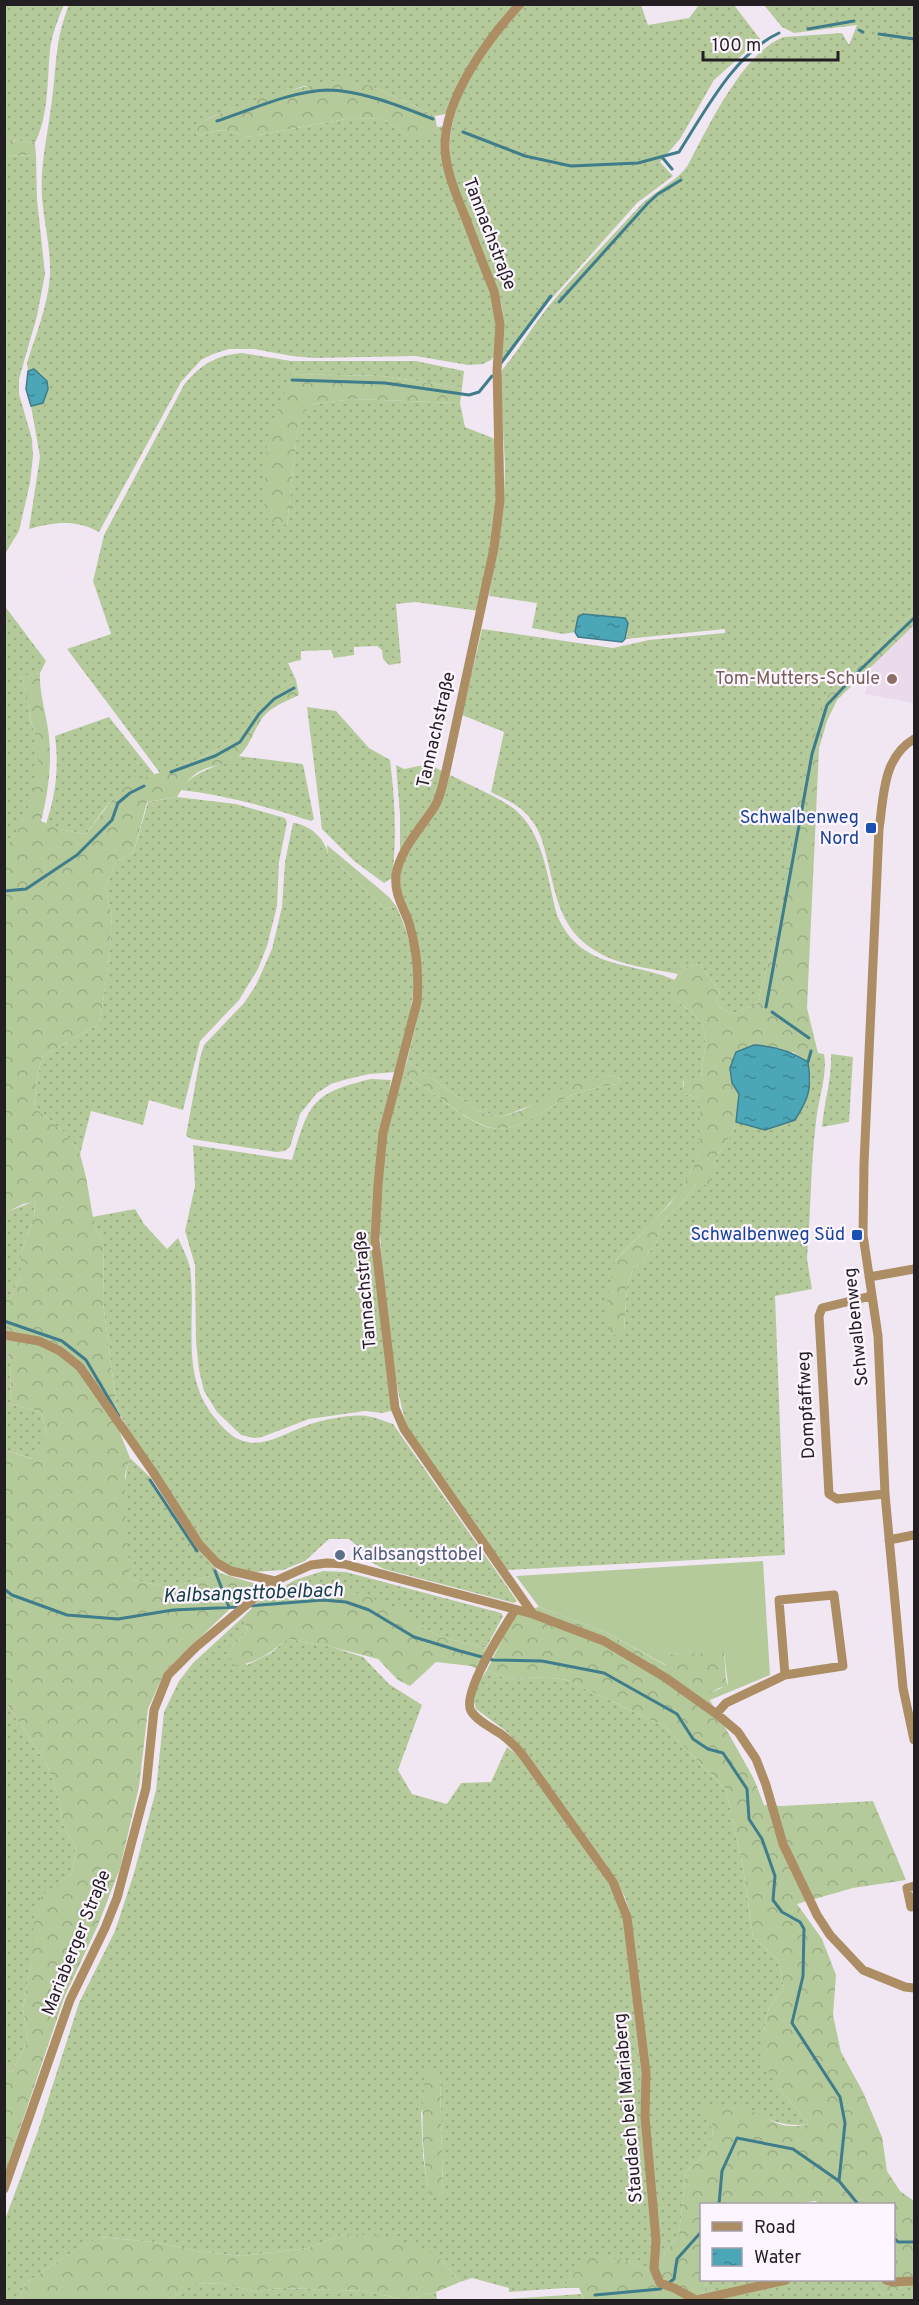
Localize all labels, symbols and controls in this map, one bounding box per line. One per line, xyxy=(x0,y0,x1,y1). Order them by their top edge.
scale bar xyxy=(703,24,838,62)
text: 100 m xyxy=(712,35,761,58)
street label: Tannachstraße xyxy=(457,175,521,293)
place label: Tom-Mutters-Schule xyxy=(715,668,880,691)
street label: Tannachstraße xyxy=(412,670,462,790)
marker: Tom-Mutters-Schule xyxy=(885,672,899,686)
place label: Schwalbenweg Nord xyxy=(740,807,859,851)
marker: Schwalbenweg Nord xyxy=(864,821,878,835)
place label: Schwalbenweg Süd xyxy=(690,1224,845,1247)
marker: Schwalbenweg Süd xyxy=(850,1228,864,1242)
street label: Tannachstraße xyxy=(349,1230,383,1350)
street label: Schwalbenweg xyxy=(839,1266,875,1388)
street label: Dompfaffweg xyxy=(793,1351,821,1459)
place label: Kalbsangsttobel xyxy=(352,1544,483,1567)
marker: Kalbsangsttobel xyxy=(333,1548,347,1562)
water label: Kalbsangsttobelbach xyxy=(162,1578,344,1610)
street label: Mariaberger Straße xyxy=(37,1867,117,2019)
street label: Staudach bei Mariaberg xyxy=(609,2012,649,2204)
legend xyxy=(700,2203,895,2281)
text: Road xyxy=(754,2217,796,2240)
text: Water xyxy=(754,2247,801,2270)

